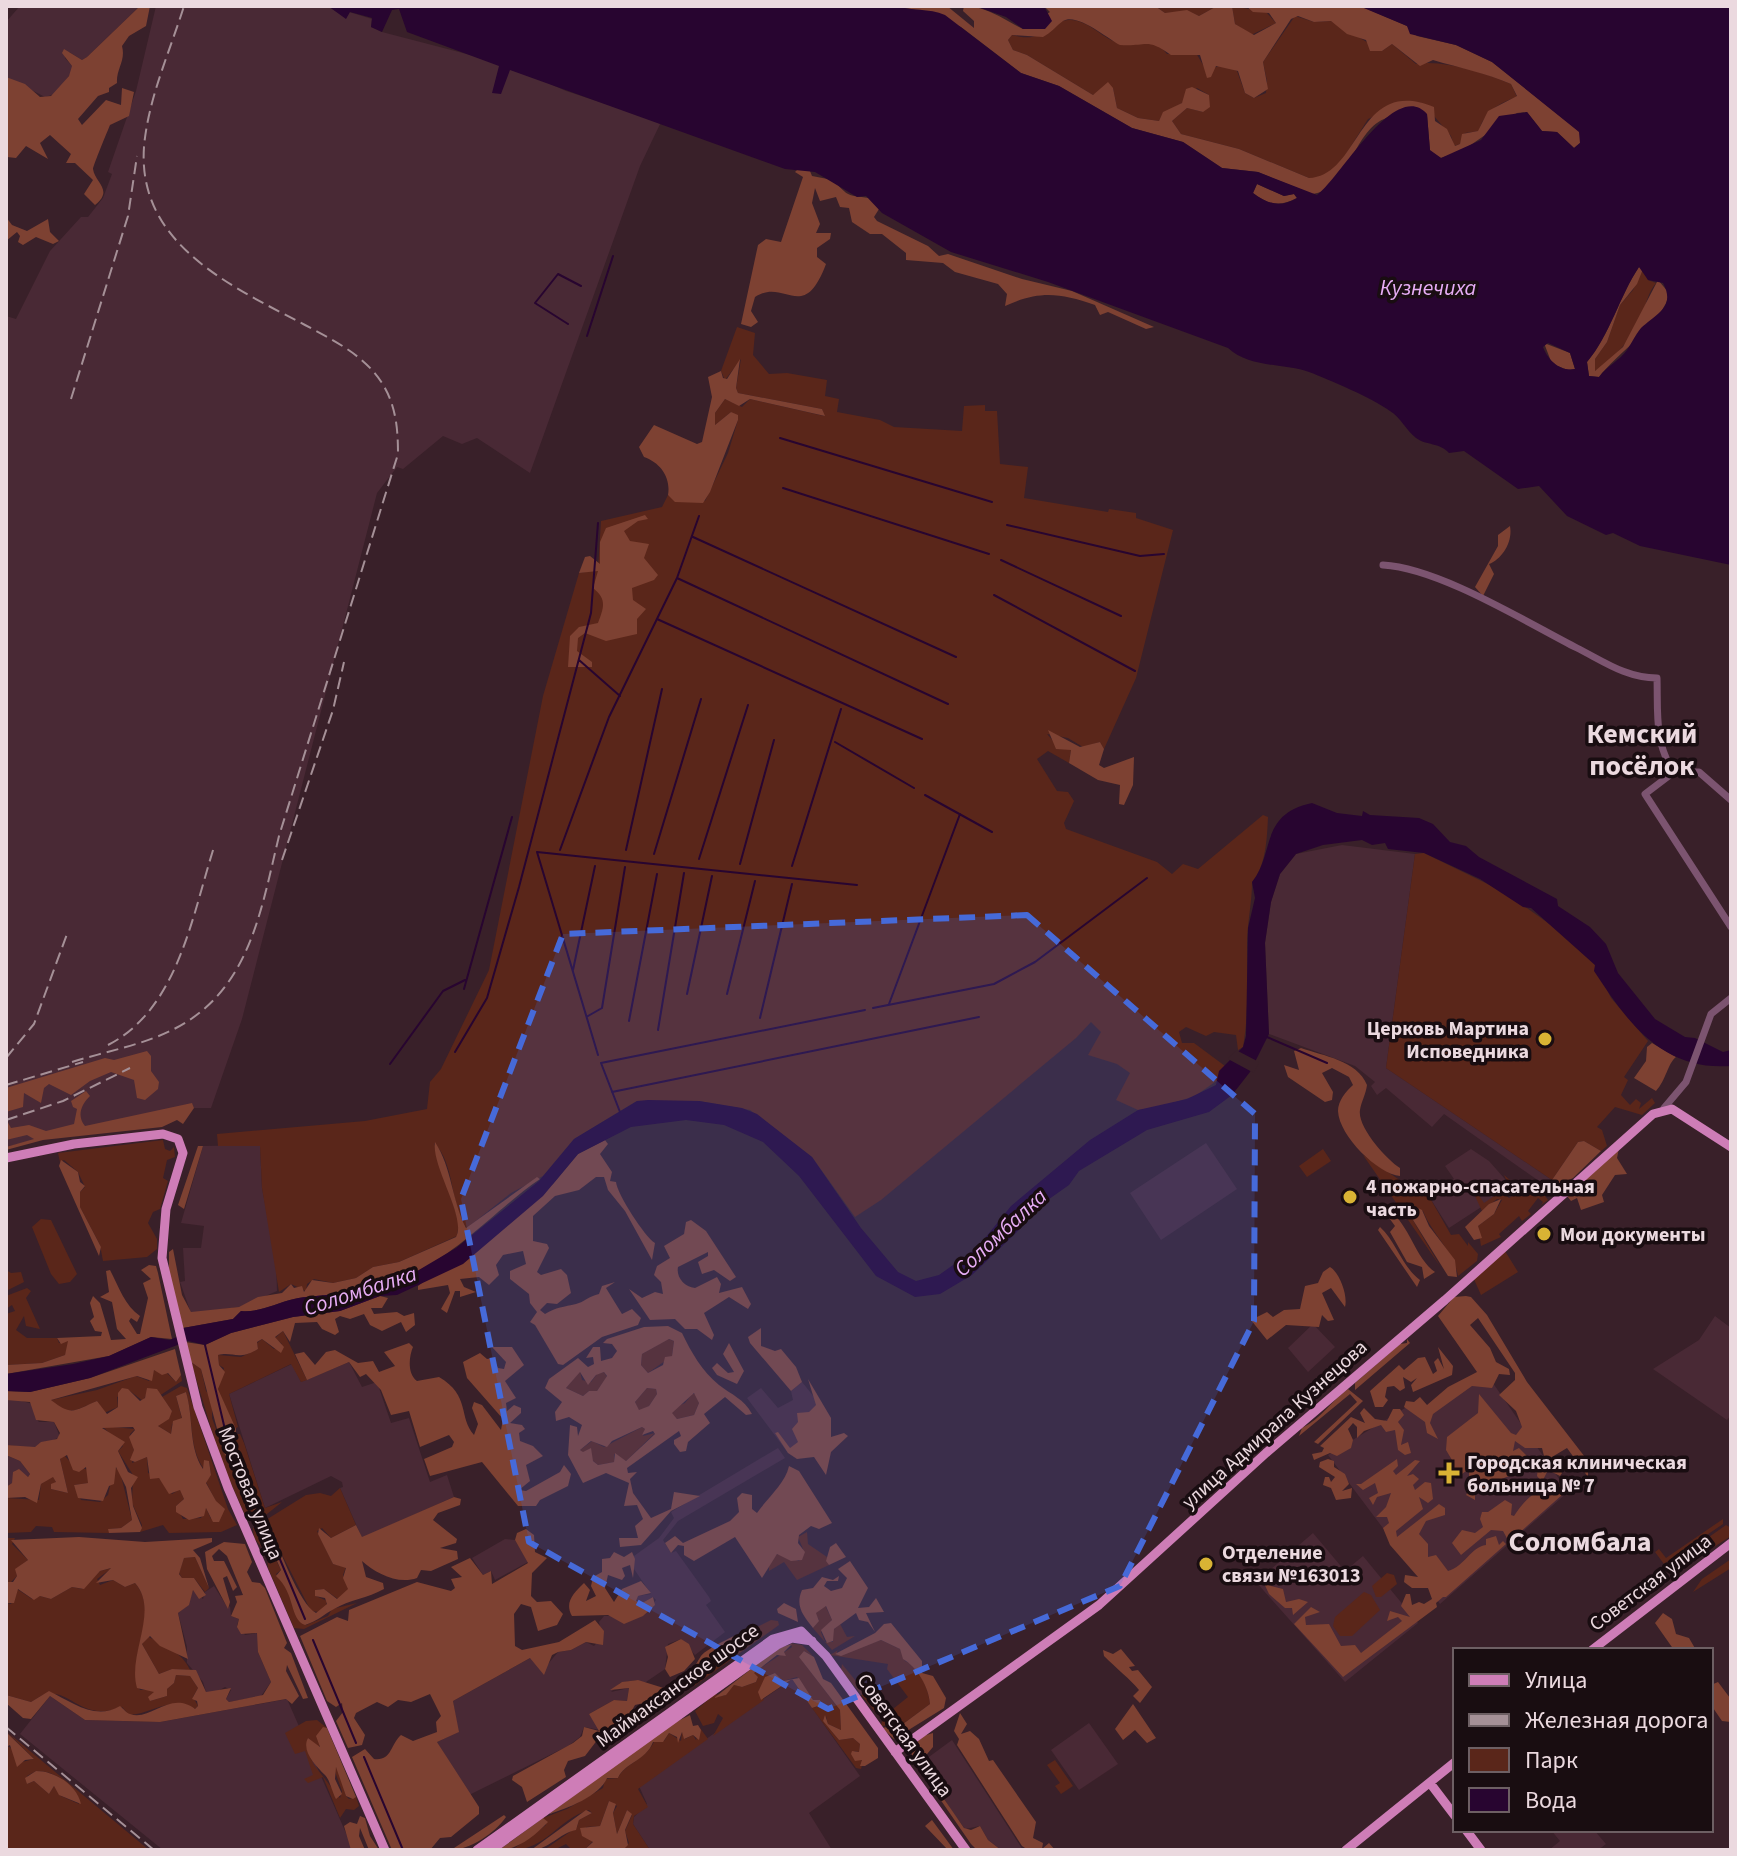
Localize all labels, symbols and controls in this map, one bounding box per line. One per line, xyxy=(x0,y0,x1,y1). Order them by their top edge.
water label: Кузнечиха xyxy=(1380,272,1477,304)
district label: Кемский посёлок xyxy=(1587,714,1697,786)
place label: Церковь Мартина Исповедника xyxy=(1367,1015,1529,1066)
marker: Церковь Мартина Исповедника xyxy=(1536,1030,1554,1048)
place label: 4 пожарно-спасательная часть xyxy=(1366,1173,1595,1224)
water label: Соломбалка xyxy=(947,1181,1055,1284)
marker: 4 пожарно-спасательная часть xyxy=(1341,1188,1359,1206)
place label: Мои документы xyxy=(1560,1221,1706,1249)
marker: Мои документы xyxy=(1535,1225,1553,1243)
water label: Соломбалка xyxy=(300,1258,421,1324)
street label: улица Адмирала Кузнецова xyxy=(1176,1334,1373,1516)
street label: Мостовая улица xyxy=(211,1423,289,1564)
place label: Городская клиническая больница № 7 xyxy=(1467,1449,1687,1500)
marker: Городская клиническая больница № 7 xyxy=(1438,1462,1460,1484)
district label: Соломбала xyxy=(1509,1522,1651,1562)
street label: Советская улица xyxy=(1584,1527,1718,1638)
place label: Отделение связи №163013 xyxy=(1222,1539,1361,1590)
marker: Отделение связи №163013 xyxy=(1197,1555,1215,1573)
street label: Маймаксанское шоссе xyxy=(590,1617,765,1754)
legend xyxy=(1453,1648,1713,1832)
text: Улица xyxy=(1525,1663,1587,1698)
street label: Советская улица xyxy=(850,1668,959,1803)
text: Железная дорога xyxy=(1525,1703,1708,1738)
text: Парк xyxy=(1525,1743,1578,1778)
text: Вода xyxy=(1525,1783,1577,1818)

